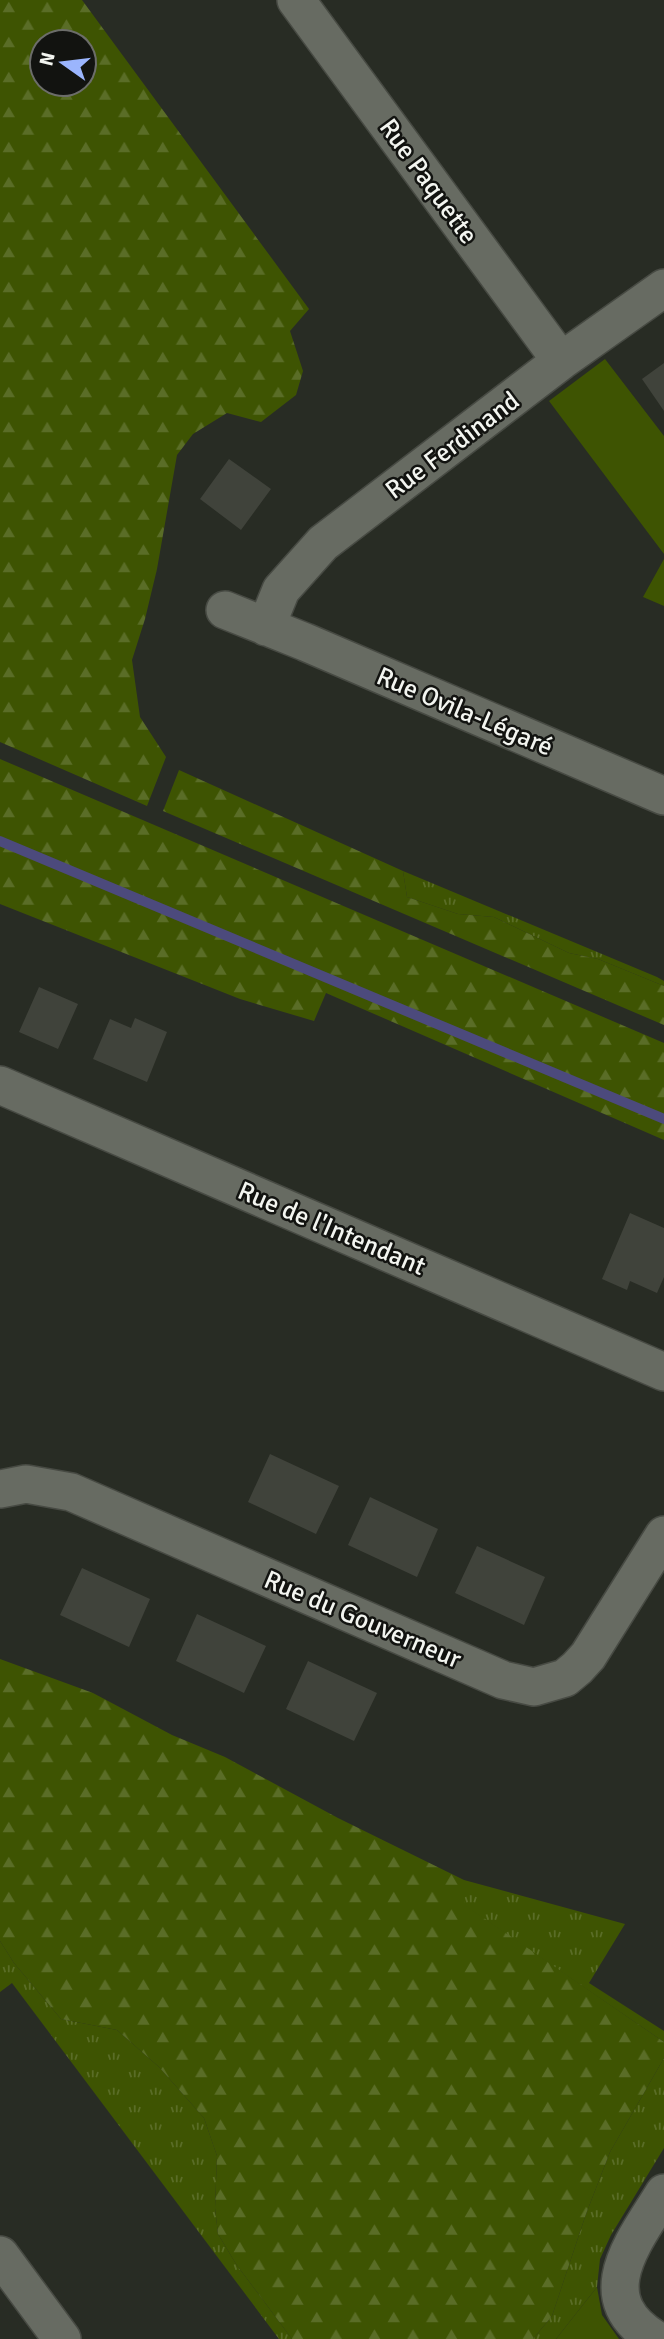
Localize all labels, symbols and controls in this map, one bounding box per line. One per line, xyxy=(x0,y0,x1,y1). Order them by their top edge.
north arrow xyxy=(28,28,98,98)
text: N xyxy=(34,50,61,68)
street label: Rue Paquette xyxy=(372,113,484,250)
street label: Rue Ferdinand xyxy=(379,385,526,506)
street label: Rue Ovila-Légaré xyxy=(372,660,558,763)
street label: Rue de l'Intendant xyxy=(233,1175,430,1283)
street label: Rue du Gouverneur xyxy=(259,1564,466,1676)

